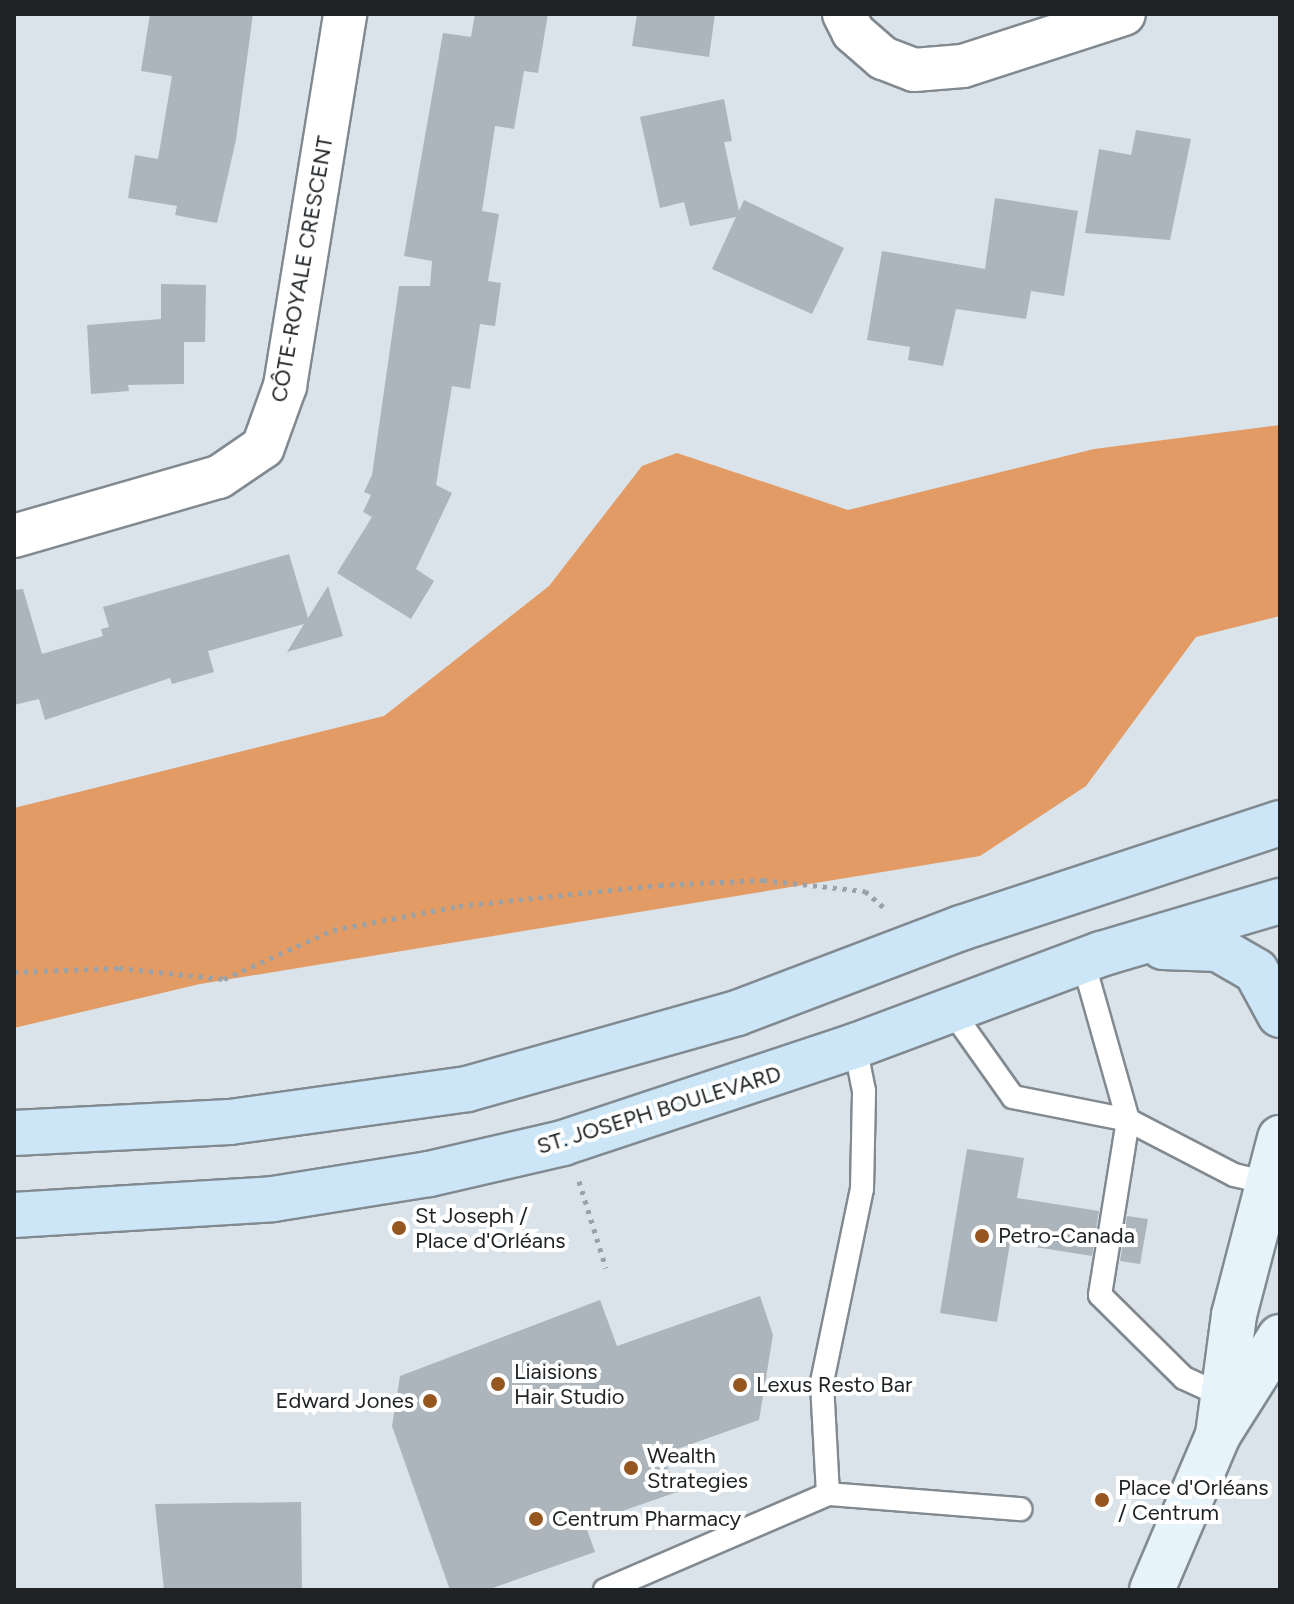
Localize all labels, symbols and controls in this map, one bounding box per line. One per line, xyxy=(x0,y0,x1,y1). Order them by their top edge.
street label: CÔTE-ROYALE CRESCENT xyxy=(266,134,338,404)
street label: ST. JOSEPH BOULEVARD xyxy=(534,1060,784,1160)
place label: St Joseph / Place d'Orléans xyxy=(415,1202,566,1254)
marker: St Joseph / Place d'Orléans xyxy=(390,1219,408,1237)
place label: Petro-Canada xyxy=(998,1223,1135,1249)
marker: Petro-Canada xyxy=(973,1227,991,1245)
place label: Liaisions Hair Studio xyxy=(514,1358,625,1410)
place label: Lexus Resto Bar xyxy=(756,1372,912,1398)
marker: Liaisions Hair Studio xyxy=(489,1375,507,1393)
marker: Lexus Resto Bar xyxy=(731,1376,749,1394)
place label: Edward Jones xyxy=(275,1388,414,1414)
marker: Edward Jones xyxy=(421,1392,439,1410)
place label: Wealth Strategies xyxy=(647,1442,748,1494)
marker: Wealth Strategies xyxy=(622,1459,640,1477)
place label: Place d'Orléans / Centrum xyxy=(1118,1474,1269,1526)
marker: Place d'Orléans / Centrum xyxy=(1093,1491,1111,1509)
place label: Centrum Pharmacy xyxy=(552,1506,741,1532)
marker: Centrum Pharmacy xyxy=(527,1510,545,1528)

